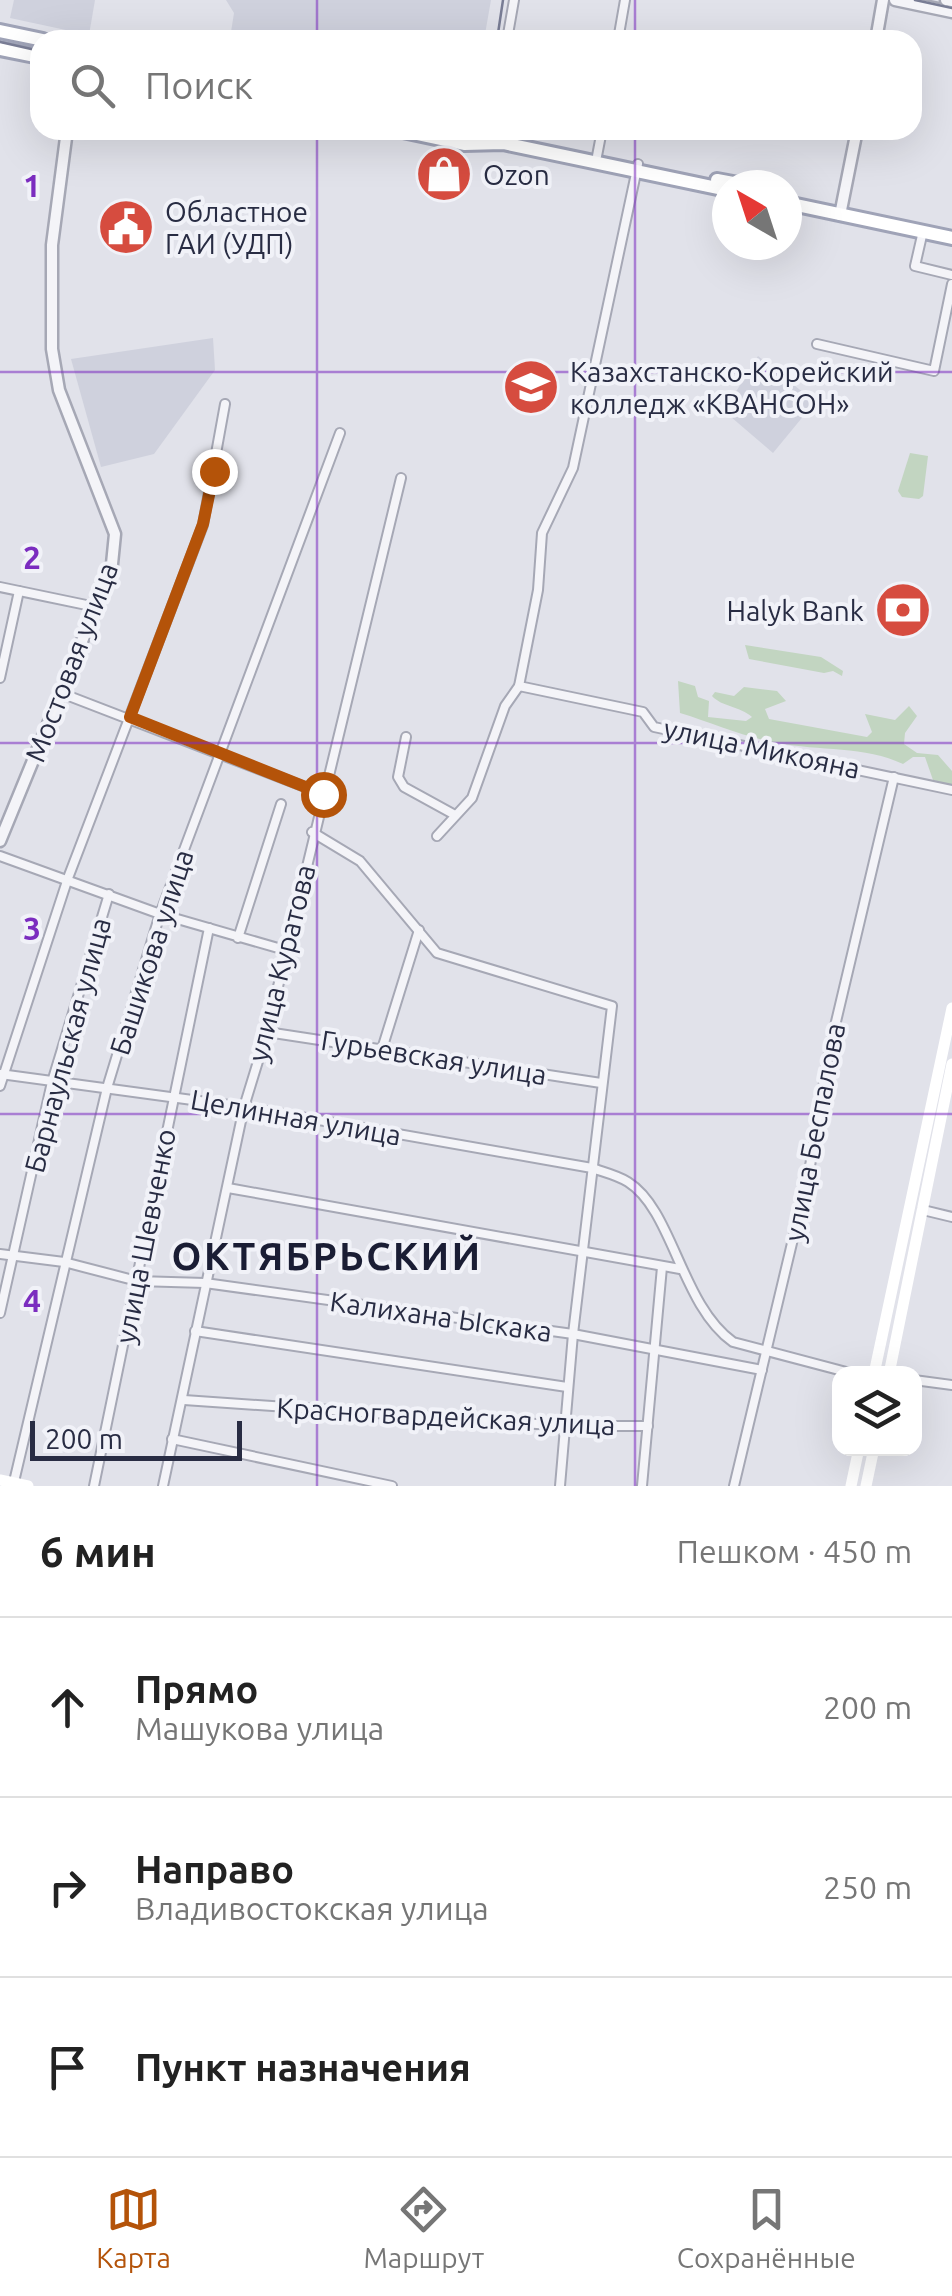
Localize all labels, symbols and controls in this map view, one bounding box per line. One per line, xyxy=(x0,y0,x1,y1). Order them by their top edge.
search box xyxy=(30,30,922,140)
icon: search xyxy=(65,58,120,113)
text: Поиск xyxy=(145,64,253,106)
shop icon: Ozon xyxy=(414,144,474,204)
place label: Ozon xyxy=(483,159,550,190)
text: 1 xyxy=(23,167,41,203)
north arrow xyxy=(712,170,802,260)
place label: Областное ГАИ (УДП) xyxy=(165,196,308,260)
public building icon: Областное ГАИ (УДП) xyxy=(96,197,156,257)
place label: Казахстанско-Корейский колледж «КВАНСОН» xyxy=(570,356,894,419)
school or university icon: Казахстанско-Корейский колледж «КВАНСОН» xyxy=(501,357,561,417)
route end xyxy=(192,449,238,495)
text: 2 xyxy=(23,539,41,575)
street label: Мостовая улица xyxy=(19,558,123,766)
bank icon: Halyk Bank xyxy=(873,580,933,640)
place label: Halyk Bank xyxy=(726,595,864,626)
street label: улица Микояна xyxy=(661,712,863,784)
route start xyxy=(301,772,347,818)
street label: Башикова улица xyxy=(103,845,199,1059)
street label: улица Куратова xyxy=(242,861,320,1065)
text: 3 xyxy=(23,910,41,946)
street label: Барнаульская улица xyxy=(18,914,116,1176)
street label: улица Беспалова xyxy=(778,1020,850,1244)
street label: Гурьевская улица xyxy=(319,1024,549,1090)
street label: Целинная улица xyxy=(188,1083,404,1151)
street label: улица Шевченко xyxy=(109,1126,181,1346)
district label: ОКТЯБРЬСКИЙ xyxy=(172,1234,482,1277)
text: 4 xyxy=(23,1282,41,1318)
street label: Калихана Ыскака xyxy=(328,1285,554,1347)
map controls xyxy=(832,1366,922,1456)
button: layers xyxy=(832,1366,922,1456)
street label: Красногвардейская улица xyxy=(276,1392,616,1440)
scale bar xyxy=(30,1416,242,1460)
text: 200 m xyxy=(45,1423,123,1454)
text: 6 мин xyxy=(40,1528,156,1575)
text: Пешком · 450 m xyxy=(677,1533,912,1569)
text: Прямо xyxy=(135,1668,258,1710)
icon: ahead xyxy=(40,1680,95,1735)
text: 200 m xyxy=(823,1689,912,1725)
text: Машукова улица xyxy=(135,1710,384,1746)
text: Направо xyxy=(135,1848,294,1890)
icon: right xyxy=(40,1860,95,1915)
text: 250 m xyxy=(823,1869,912,1905)
text: Владивостокская улица xyxy=(135,1890,489,1926)
icon: arrive xyxy=(40,2040,95,2095)
text: Пункт назначения xyxy=(135,2046,471,2088)
tab: Карта xyxy=(96,2182,171,2273)
tab: Маршрут xyxy=(363,2182,484,2273)
tab: Сохранённые xyxy=(677,2182,856,2273)

